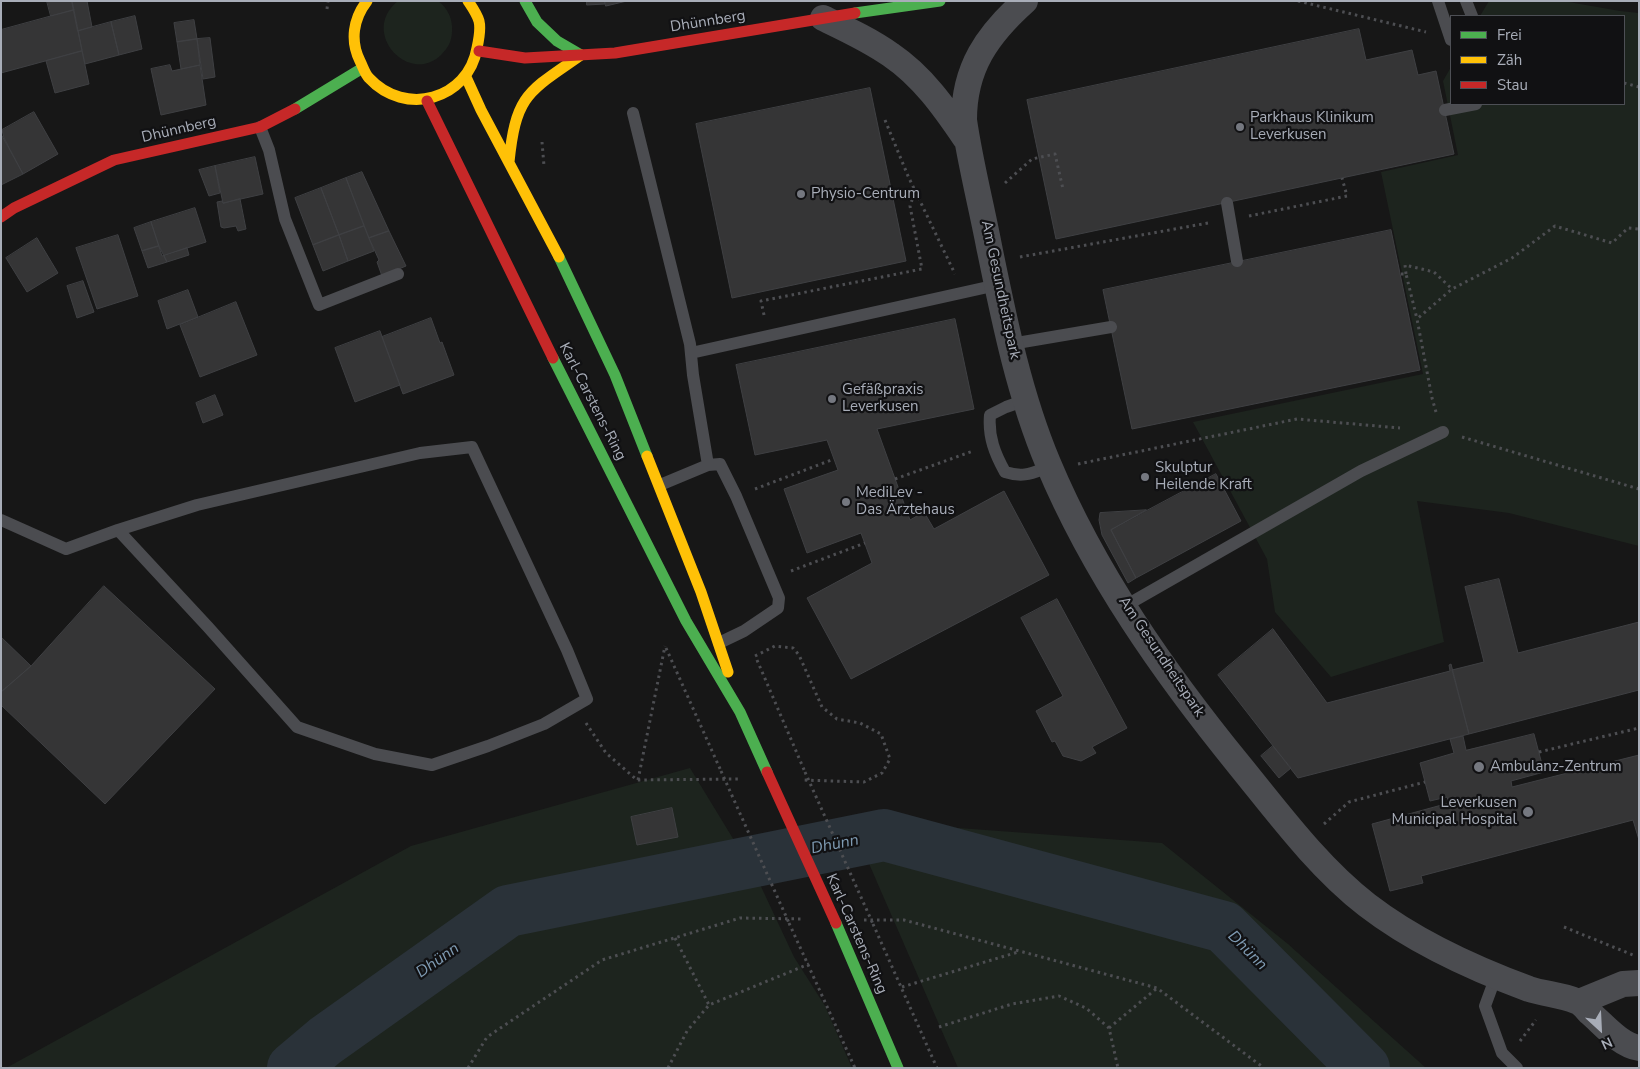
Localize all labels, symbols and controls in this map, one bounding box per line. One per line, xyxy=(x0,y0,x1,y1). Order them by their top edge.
street label: Dhünnberg xyxy=(669,7,747,37)
legend xyxy=(1450,15,1625,105)
text: Frei xyxy=(1497,25,1522,45)
text: Zäh xyxy=(1497,50,1522,70)
text: Stau xyxy=(1497,75,1528,95)
place label: Parkhaus Klinikum Leverkusen xyxy=(1250,109,1374,144)
street label: Dhünnberg xyxy=(140,113,218,147)
marker: Parkhaus Klinikum Leverkusen xyxy=(1234,121,1246,133)
place label: Physio-Centrum xyxy=(811,185,920,203)
marker: Physio-Centrum xyxy=(795,188,807,200)
street label: Am Gesundheitspark xyxy=(976,219,1024,361)
street label: Karl-Carstens-Ring xyxy=(555,340,629,464)
place label: Gefäßpraxis Leverkusen xyxy=(842,381,924,416)
marker: Gefäßpraxis Leverkusen xyxy=(826,393,838,405)
place label: Skulptur Heilende Kraft xyxy=(1155,459,1252,494)
marker: Skulptur Heilende Kraft xyxy=(1139,471,1151,483)
place label: MediLev - Das Ärztehaus xyxy=(856,484,955,519)
marker: MediLev - Das Ärztehaus xyxy=(840,496,852,508)
street label: Am Gesundheitspark xyxy=(1114,593,1208,721)
place label: Ambulanz-Zentrum xyxy=(1490,758,1622,776)
marker: Ambulanz-Zentrum xyxy=(1472,760,1486,774)
place label: Leverkusen Municipal Hospital xyxy=(1392,794,1517,829)
marker: Leverkusen Municipal Hospital xyxy=(1521,805,1535,819)
water label: Dhünn xyxy=(810,831,860,859)
street label: Karl-Carstens-Ring xyxy=(821,871,891,997)
water label: Dhünn xyxy=(1223,927,1271,975)
water label: Dhünn xyxy=(413,939,463,983)
north arrow xyxy=(1575,1004,1625,1054)
text: N xyxy=(1598,1032,1615,1054)

